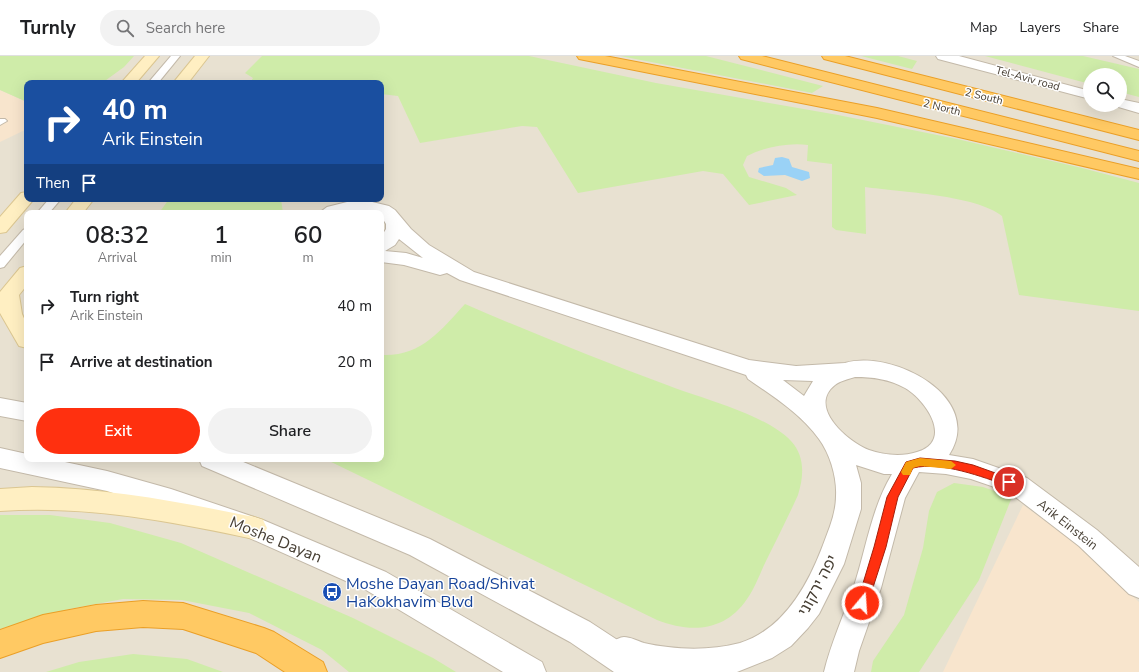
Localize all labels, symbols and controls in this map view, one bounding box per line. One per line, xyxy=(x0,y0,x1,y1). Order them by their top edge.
search box xyxy=(100,10,380,46)
text: Turnly xyxy=(20,15,76,41)
icon: search xyxy=(114,17,136,39)
text: Search here xyxy=(146,18,225,38)
text: Map xyxy=(970,18,997,37)
text: Layers xyxy=(1019,18,1061,37)
text: Share xyxy=(1083,18,1119,37)
street label: Tel-Aviv road xyxy=(994,63,1062,94)
map controls xyxy=(1083,68,1127,112)
button: search xyxy=(1083,68,1127,112)
street label: 2 South xyxy=(963,85,1004,108)
text: 40 m xyxy=(102,91,168,129)
icon: right xyxy=(36,96,88,148)
street label: 2 North xyxy=(922,96,962,119)
text: Arik Einstein xyxy=(102,127,203,151)
icon: arrive xyxy=(78,172,100,194)
text: Then xyxy=(36,173,70,193)
text: 08:32 xyxy=(86,219,149,251)
text: 1 xyxy=(214,219,228,251)
text: 60 xyxy=(294,219,322,251)
text: Arrival xyxy=(98,249,137,267)
text: min xyxy=(210,249,232,267)
text: m xyxy=(302,249,314,267)
text: Turn right xyxy=(70,287,139,307)
icon: right xyxy=(36,295,58,317)
text: 40 m xyxy=(337,296,372,316)
text: Arik Einstein xyxy=(70,307,143,325)
icon: arrive xyxy=(36,351,58,373)
text: Arrive at destination xyxy=(70,352,213,372)
text: 20 m xyxy=(337,352,372,372)
button: Exit xyxy=(36,408,200,454)
button: Share xyxy=(208,408,372,454)
pin xyxy=(992,465,1026,499)
icon: arrive xyxy=(998,471,1020,493)
street label: Arik Einstein xyxy=(1033,495,1102,554)
street label: Moshe Dayan xyxy=(226,511,325,568)
street label: יפה ירקוני xyxy=(793,551,843,620)
place label: Moshe Dayan Road/Shivat HaKokhavim Blvd xyxy=(346,573,535,613)
bus stop icon: Moshe Dayan Road/Shivat HaKokhavim Blvd xyxy=(321,581,343,603)
position arrow xyxy=(841,582,883,624)

